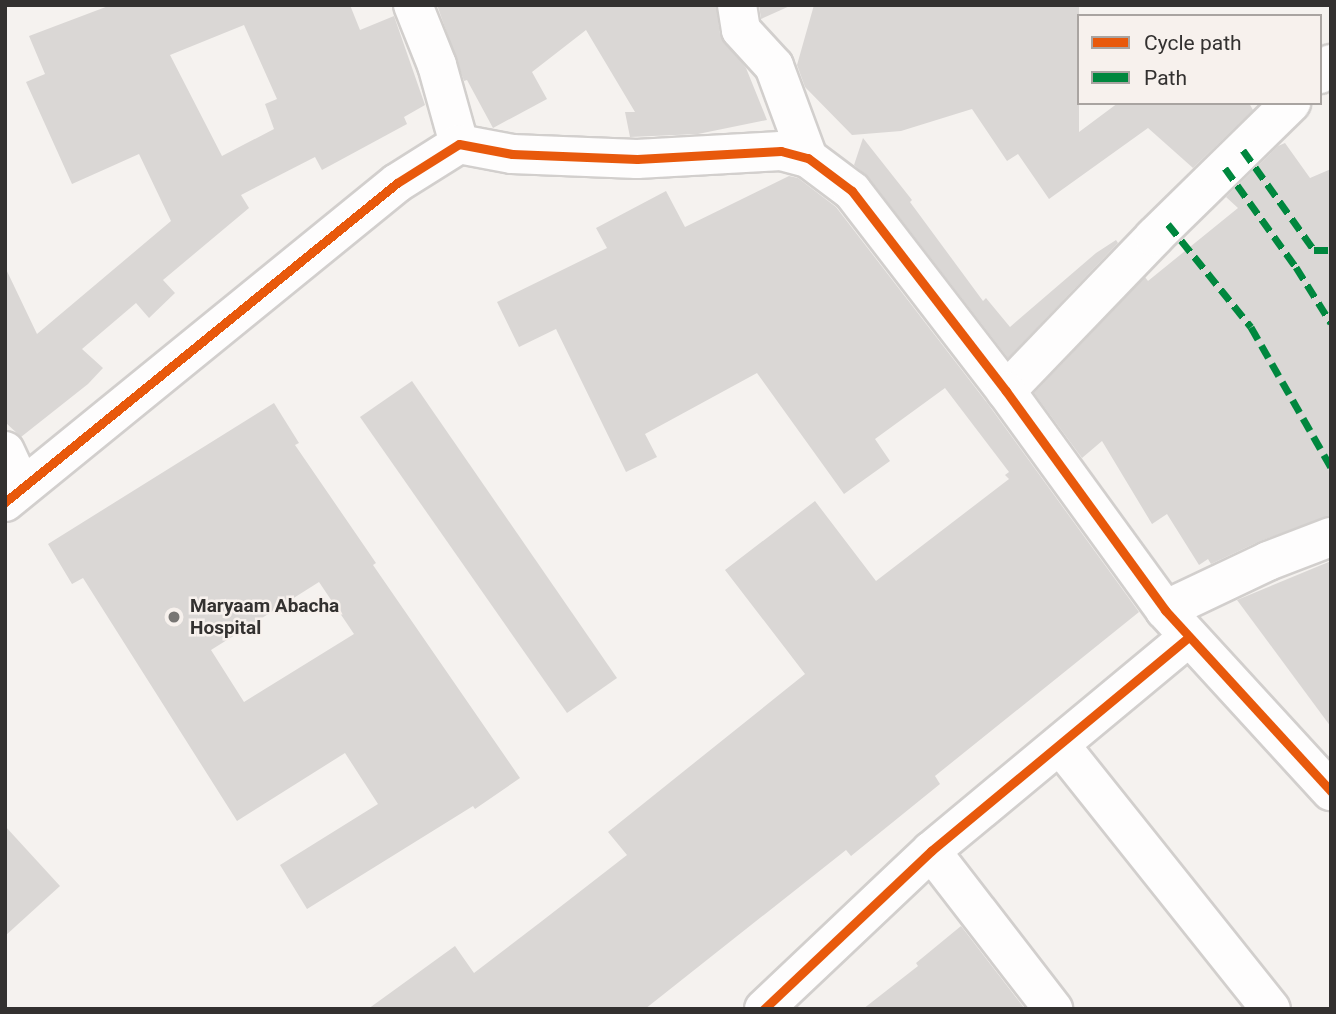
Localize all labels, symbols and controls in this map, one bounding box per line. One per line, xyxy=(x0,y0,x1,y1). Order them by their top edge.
legend xyxy=(1077,14,1322,105)
text: Cycle path xyxy=(1144,31,1242,55)
text: Path xyxy=(1144,66,1187,90)
place label: Maryaam Abacha Hospital xyxy=(190,595,339,639)
marker: Maryaam Abacha Hospital xyxy=(164,607,184,627)

